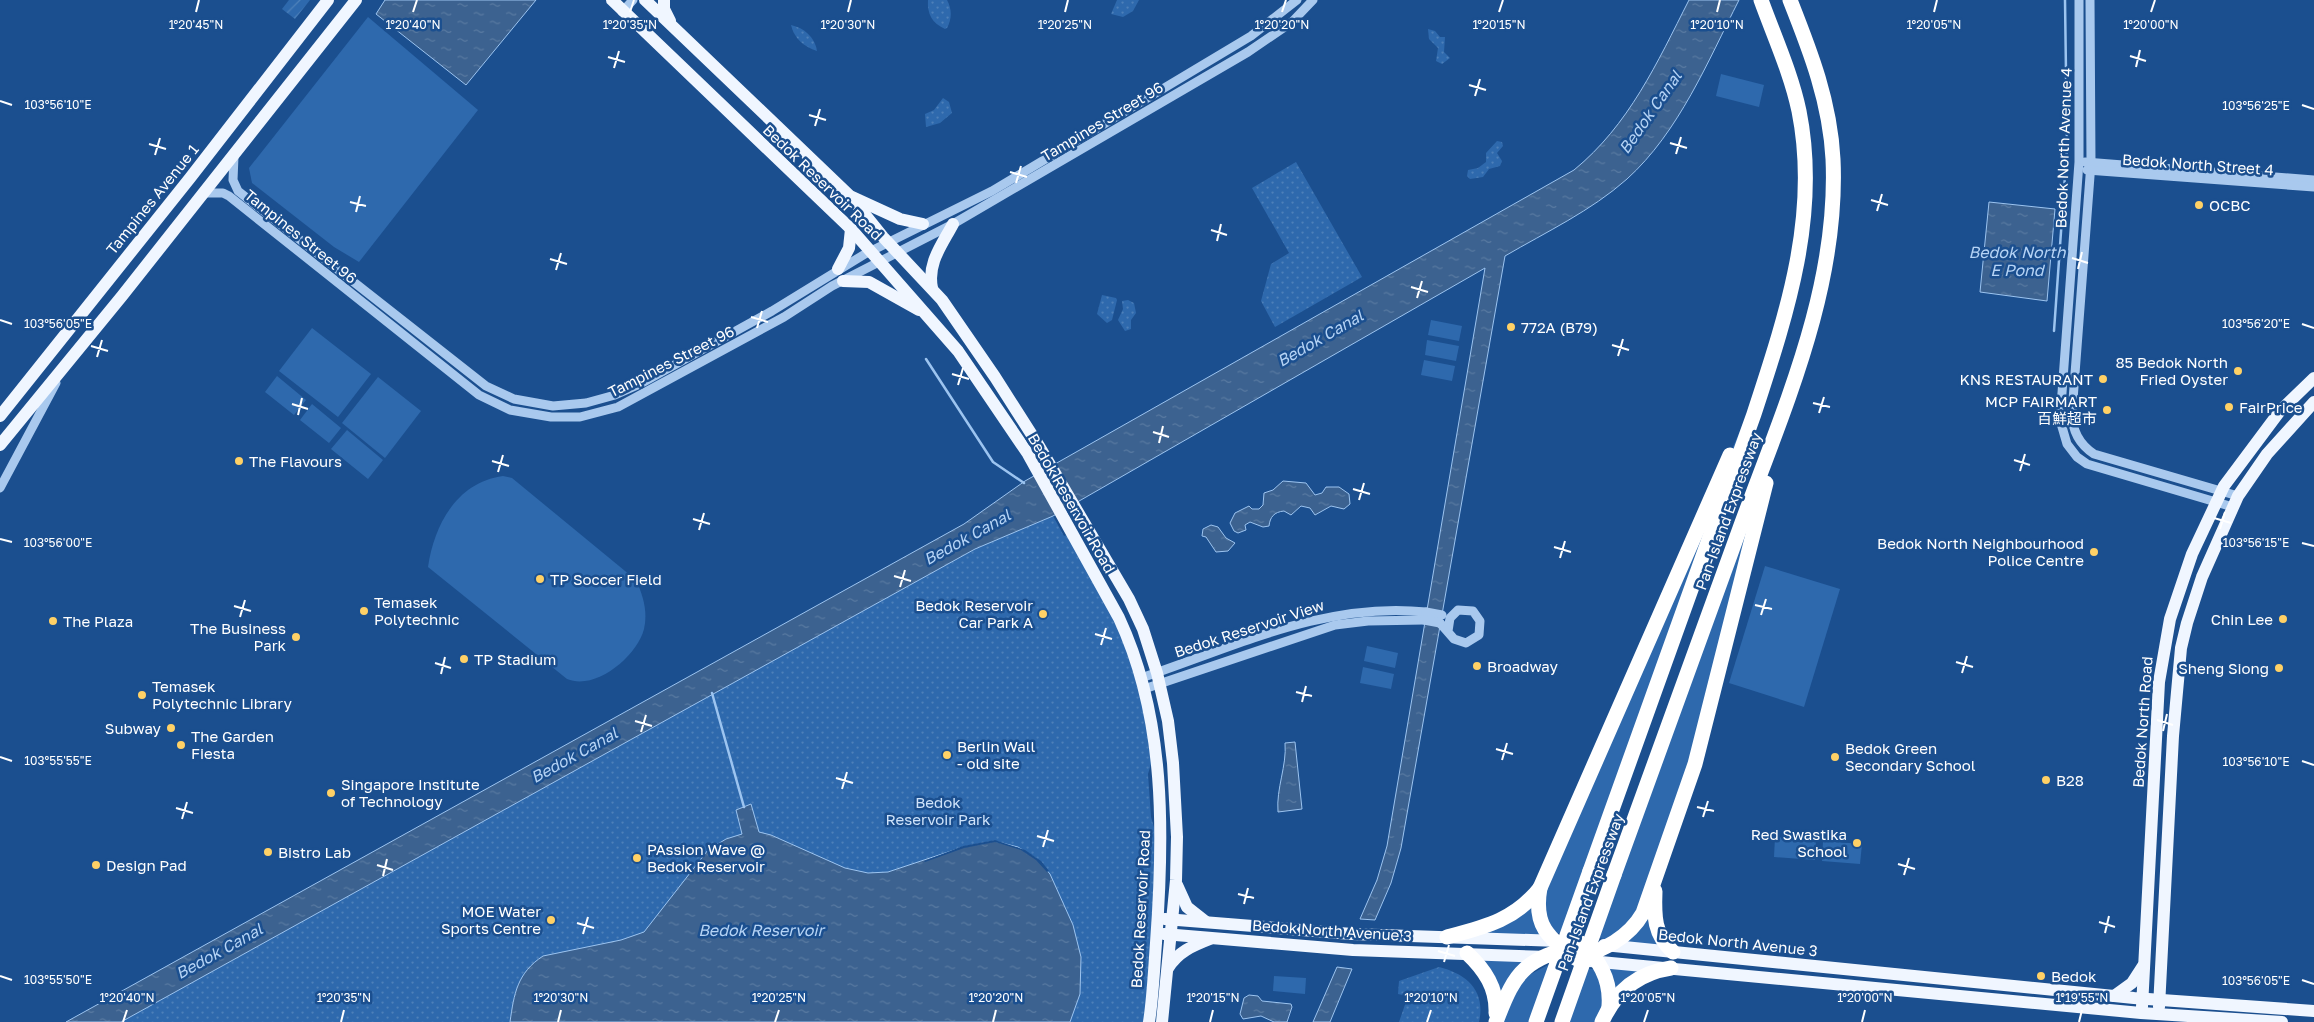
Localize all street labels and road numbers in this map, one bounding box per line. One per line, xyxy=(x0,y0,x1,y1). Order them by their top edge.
street label: Bedok North Avenue 4 xyxy=(2051,67,2075,229)
street label: Tampines Street 96 xyxy=(1038,78,1166,164)
street label: Bedok Reservoir Road xyxy=(760,121,886,243)
street label: Tampines Avenue 1 xyxy=(102,140,202,258)
street label: Bedok North Street 4 xyxy=(2122,150,2274,178)
street label: Tampines Street 96 xyxy=(241,185,361,287)
street label: Tampines Street 96 xyxy=(605,321,737,401)
street label: Pan-Island Expressway xyxy=(1691,429,1765,592)
street label: Bedok Reservoir Road xyxy=(1025,430,1119,576)
street label: Bedok Reservoir View xyxy=(1172,595,1326,661)
street label: Bedok North Road xyxy=(2128,656,2156,788)
street label: Pan-Island Expressway xyxy=(1553,810,1627,973)
street label: Bedok Reservoir Road xyxy=(1127,829,1153,989)
street label: Bedok North Avenue 3 xyxy=(1251,915,1413,945)
street label: Bedok North Avenue 3 xyxy=(1657,925,1819,959)

